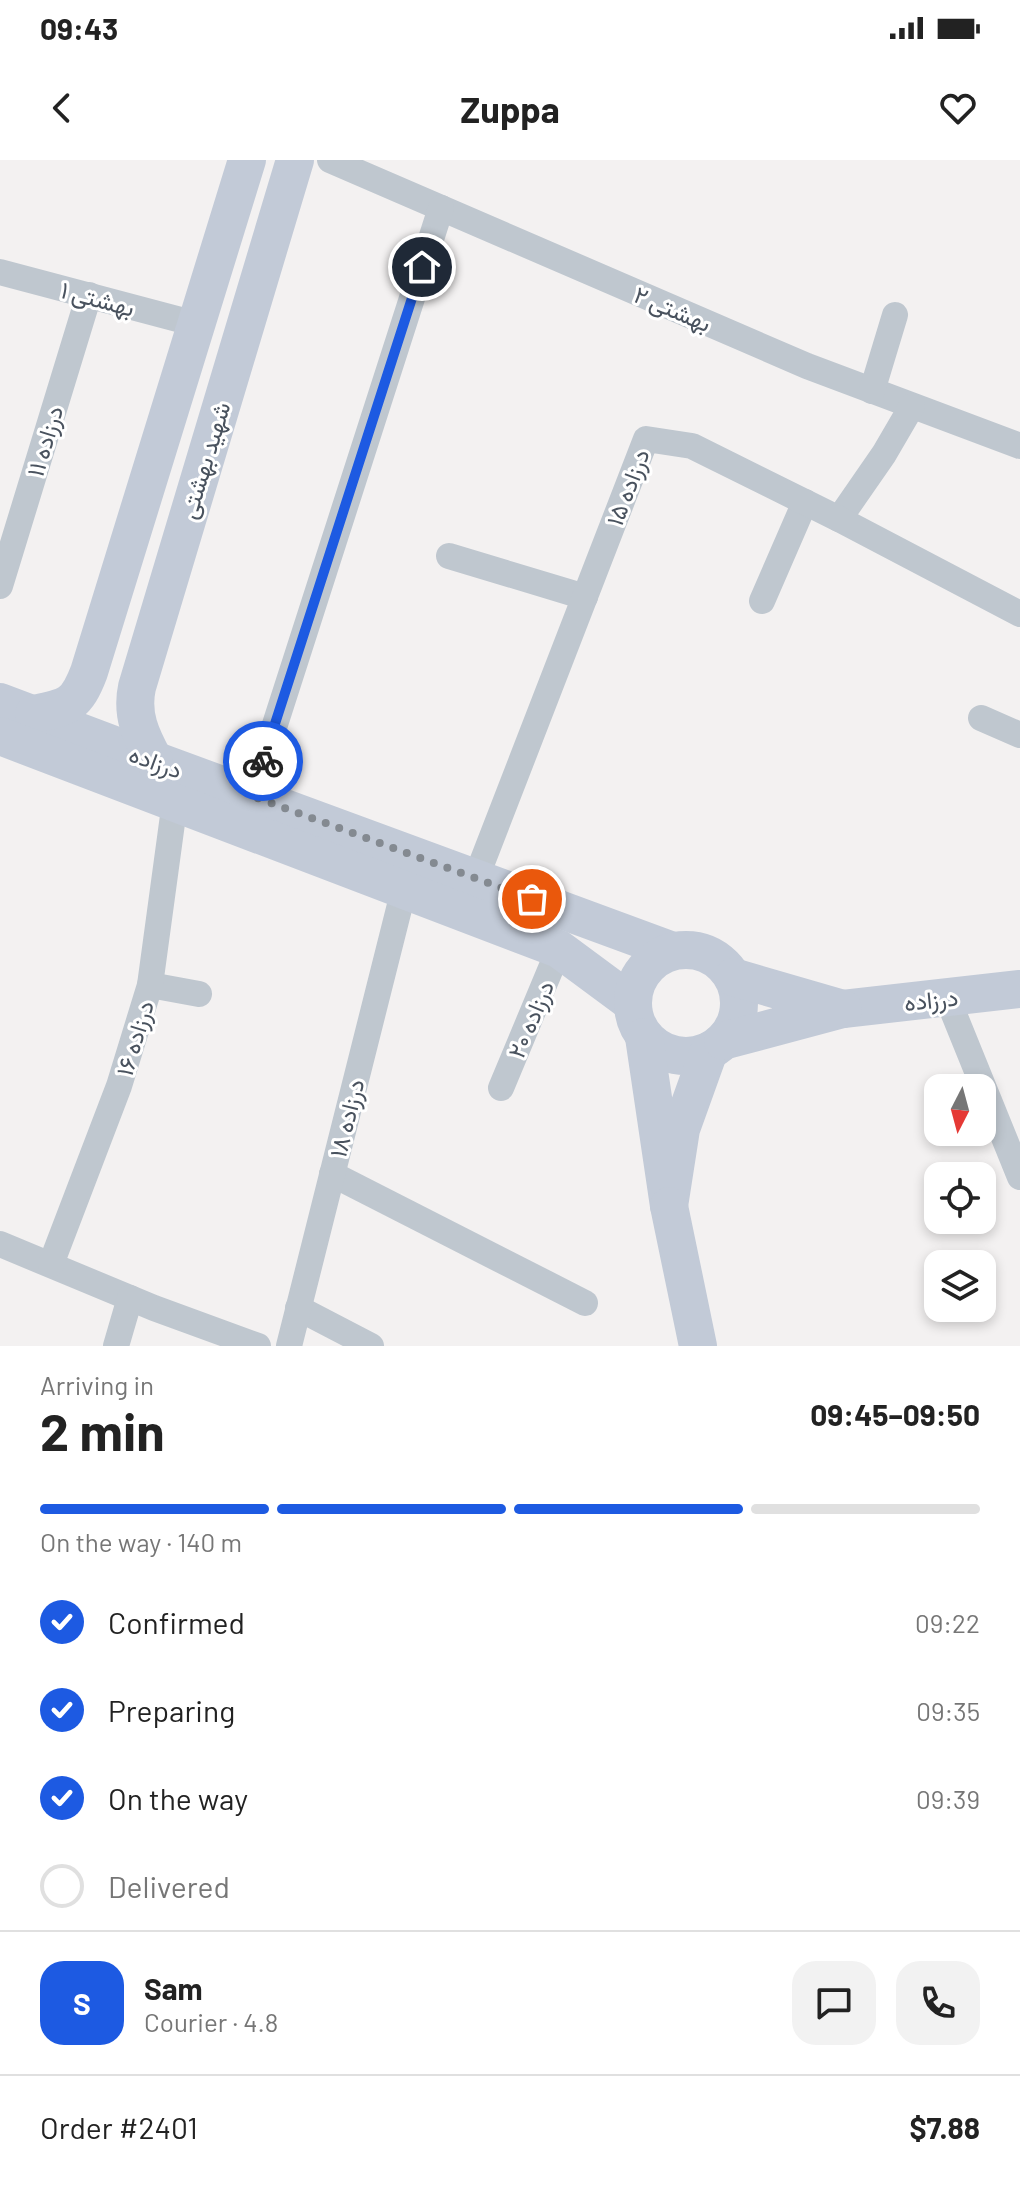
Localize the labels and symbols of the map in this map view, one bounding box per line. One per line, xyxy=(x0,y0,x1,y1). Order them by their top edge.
pin xyxy=(388,233,456,301)
street label: بهشتی ۱ xyxy=(57,274,138,324)
street label: بهشتی ۲ xyxy=(629,279,716,339)
street label: شهید بهشتی xyxy=(172,398,237,523)
street label: درزاده ۱۱ xyxy=(19,402,70,481)
street label: درزاده ۱۵ xyxy=(599,444,657,530)
courier xyxy=(223,721,303,801)
street label: درزاده xyxy=(125,738,186,786)
pin xyxy=(498,865,566,933)
street label: درزاده ۲۰ xyxy=(501,976,561,1063)
street label: درزاده xyxy=(903,982,960,1018)
street label: درزاده ۱۶ xyxy=(109,997,161,1080)
north arrow xyxy=(924,1074,996,1146)
street label: درزاده ۱۸ xyxy=(322,1076,372,1161)

